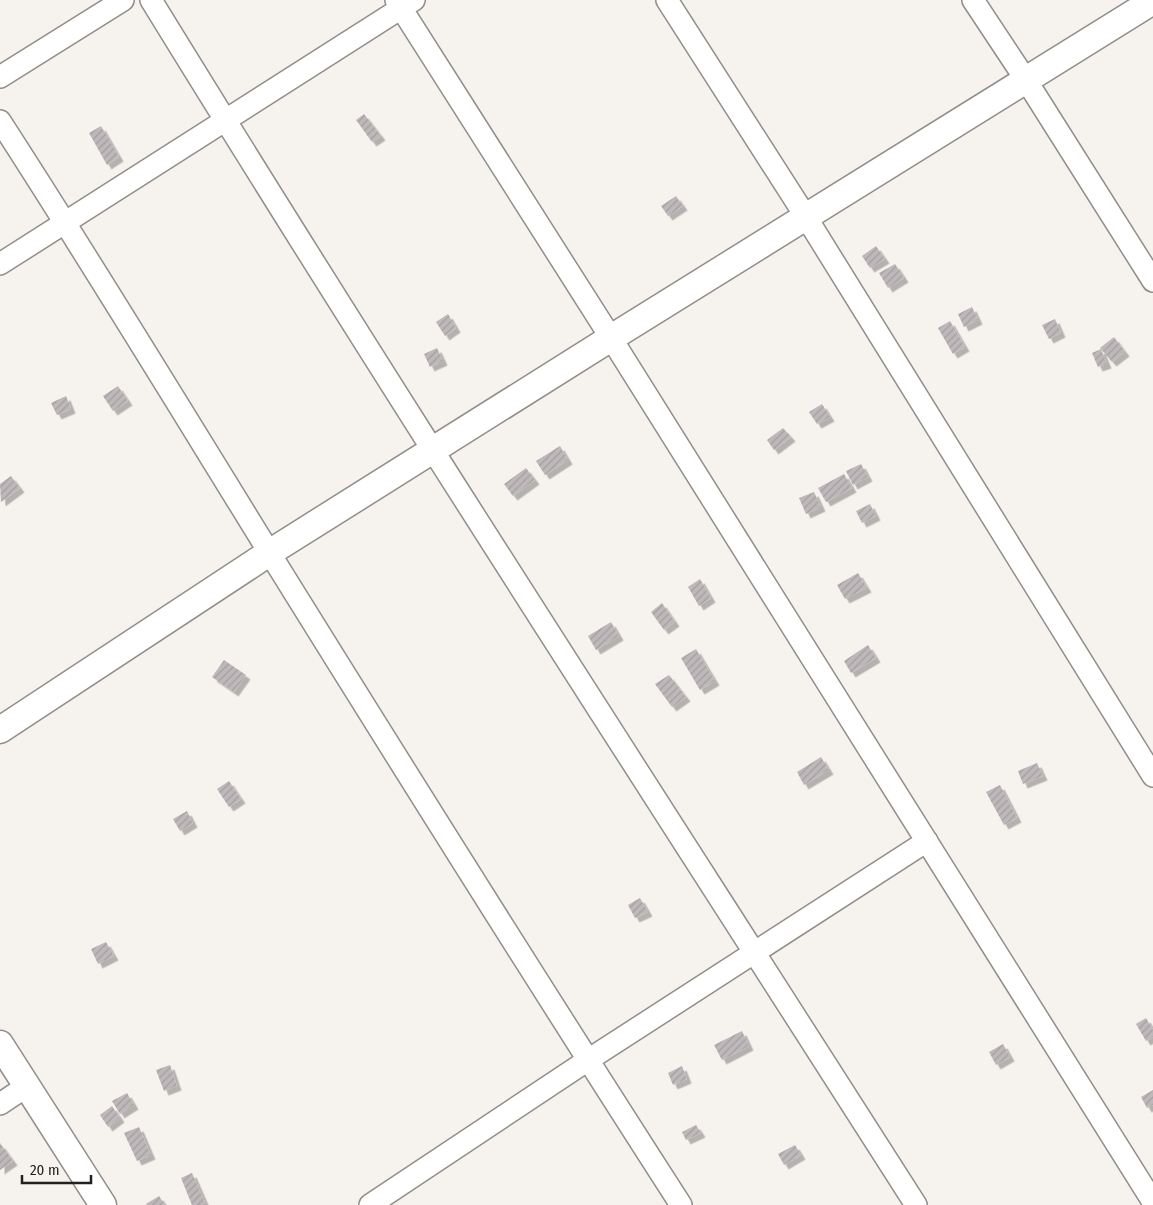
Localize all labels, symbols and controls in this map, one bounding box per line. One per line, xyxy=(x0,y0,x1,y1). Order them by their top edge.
scale bar xyxy=(22,1152,91,1184)
text: 20 m xyxy=(30,1161,60,1179)

